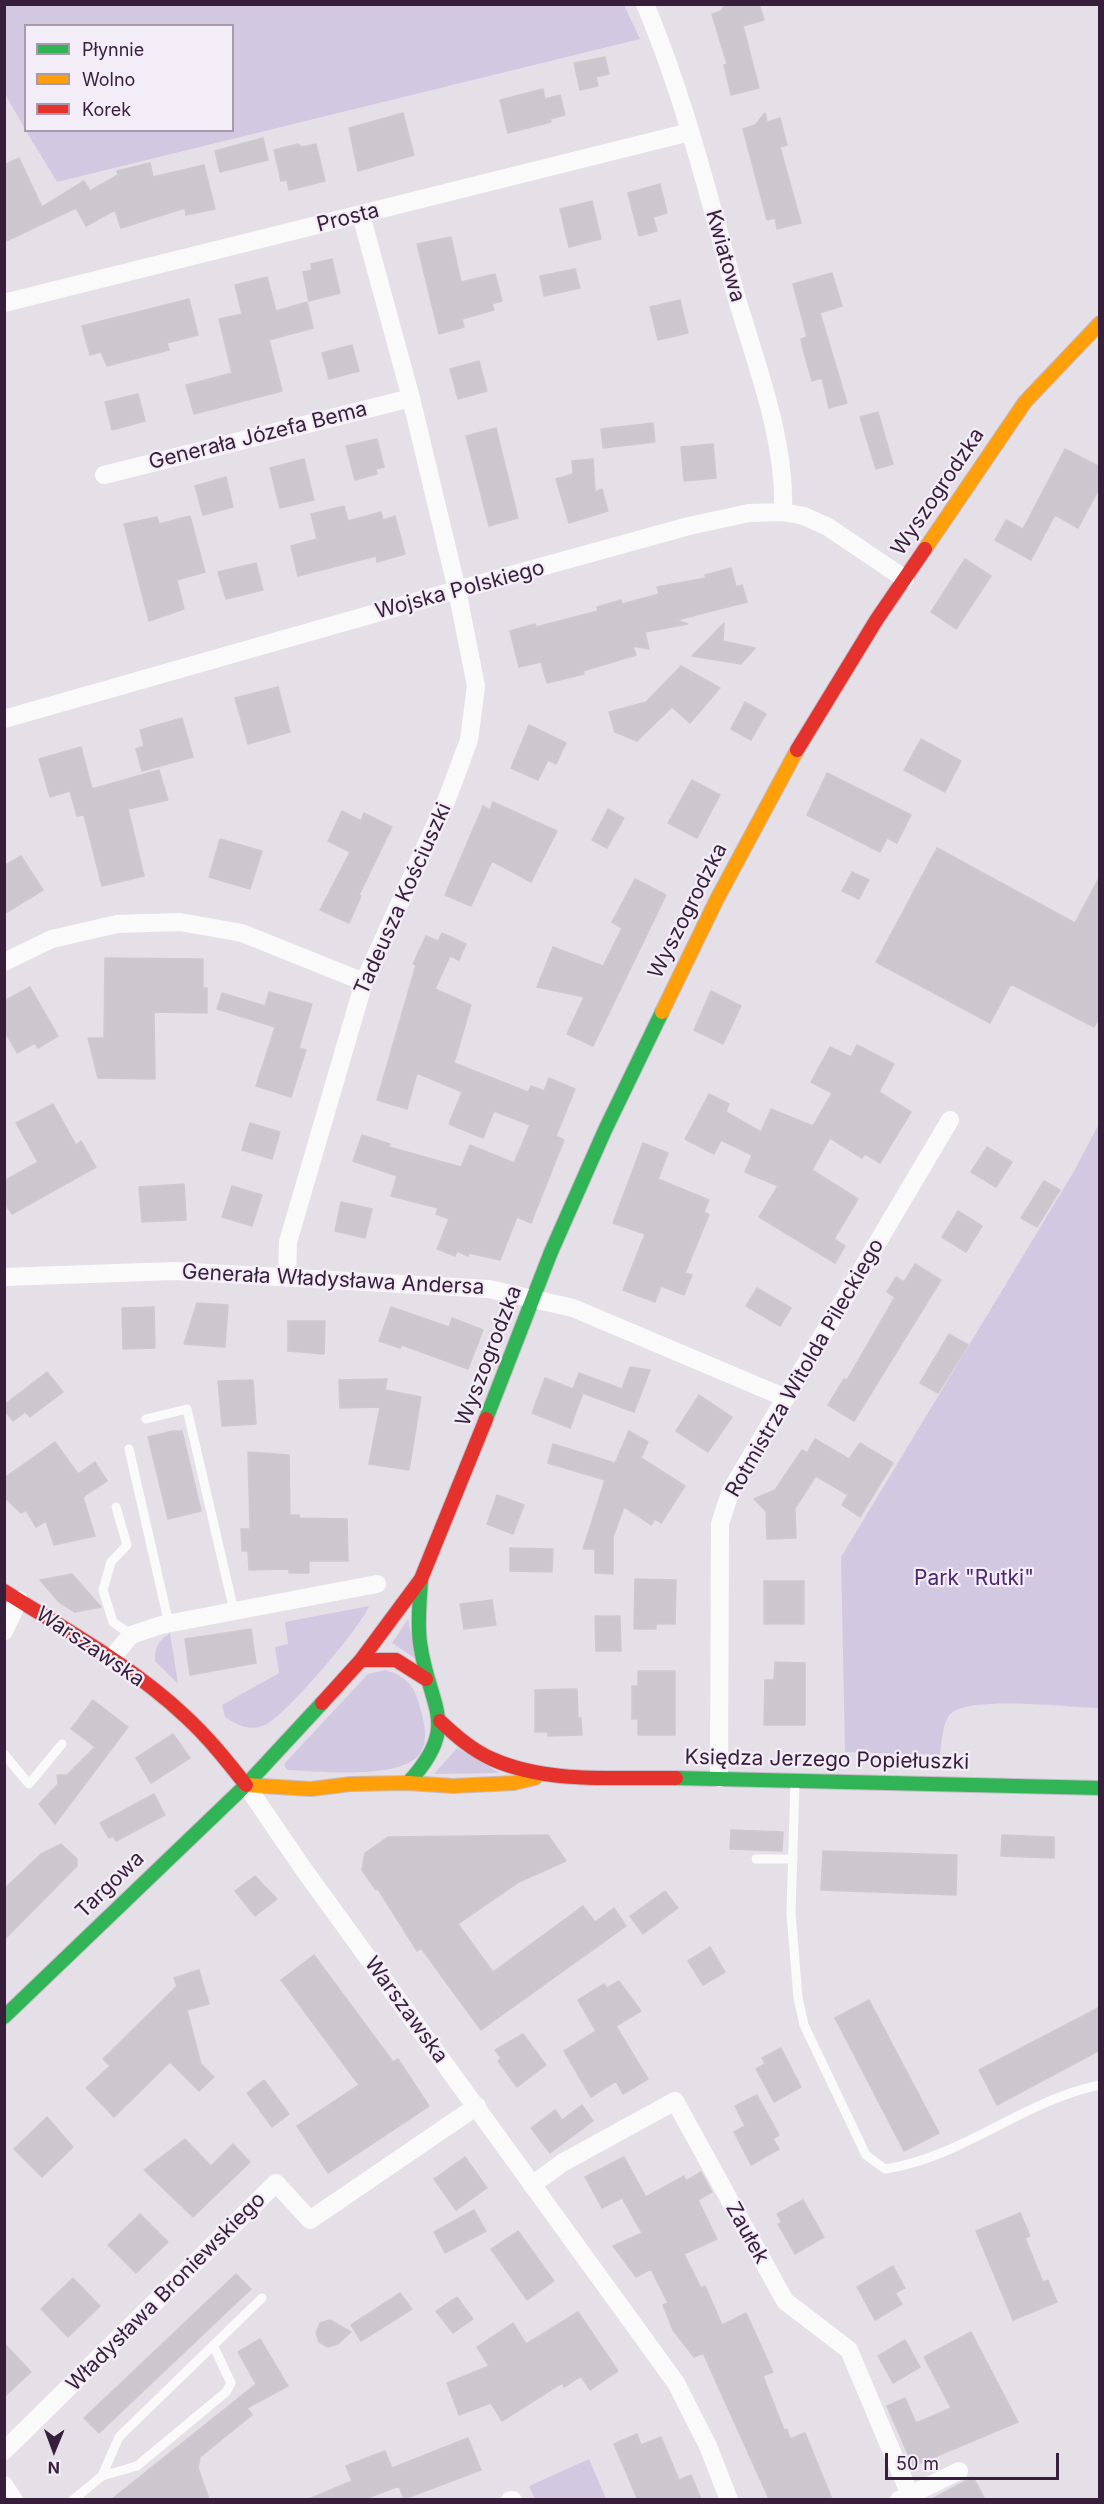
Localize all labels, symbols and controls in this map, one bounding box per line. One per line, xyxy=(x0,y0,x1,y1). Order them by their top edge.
legend xyxy=(24,24,234,132)
text: Płynnie xyxy=(82,39,144,60)
text: Wolno xyxy=(82,69,135,90)
text: Korek xyxy=(82,99,131,120)
street label: Prosta xyxy=(314,198,382,238)
street label: Kwiatowa xyxy=(700,207,750,305)
street label: Generała Józefa Bema xyxy=(146,397,370,475)
street label: Wyszogrodzka xyxy=(886,423,990,561)
street label: Wojska Polskiego xyxy=(373,555,547,625)
street label: Tadeusza Kościuszki xyxy=(349,799,457,999)
street label: Wyszogrodzka xyxy=(643,839,733,983)
street label: Rotmistrza Witolda Pileckiego xyxy=(721,1234,889,1502)
street label: Generała Władysława Andersa xyxy=(181,1259,485,1301)
street label: Wyszogrodzka xyxy=(451,1282,527,1430)
park label: Park "Rutki" xyxy=(914,1566,1034,1592)
street label: Warszawska xyxy=(31,1601,149,1693)
street label: Księdza Jerzego Popiełuszki xyxy=(685,1745,969,1775)
street label: Targowa xyxy=(71,1846,149,1924)
street label: Warszawska xyxy=(359,1952,453,2068)
street label: Władysława Broniewskiego xyxy=(61,2187,271,2397)
street label: Zaułek xyxy=(720,2198,774,2268)
north arrow xyxy=(24,2420,84,2480)
scale bar xyxy=(888,2441,1062,2479)
text: 50 m xyxy=(896,2453,939,2474)
text: N xyxy=(47,2458,60,2478)

